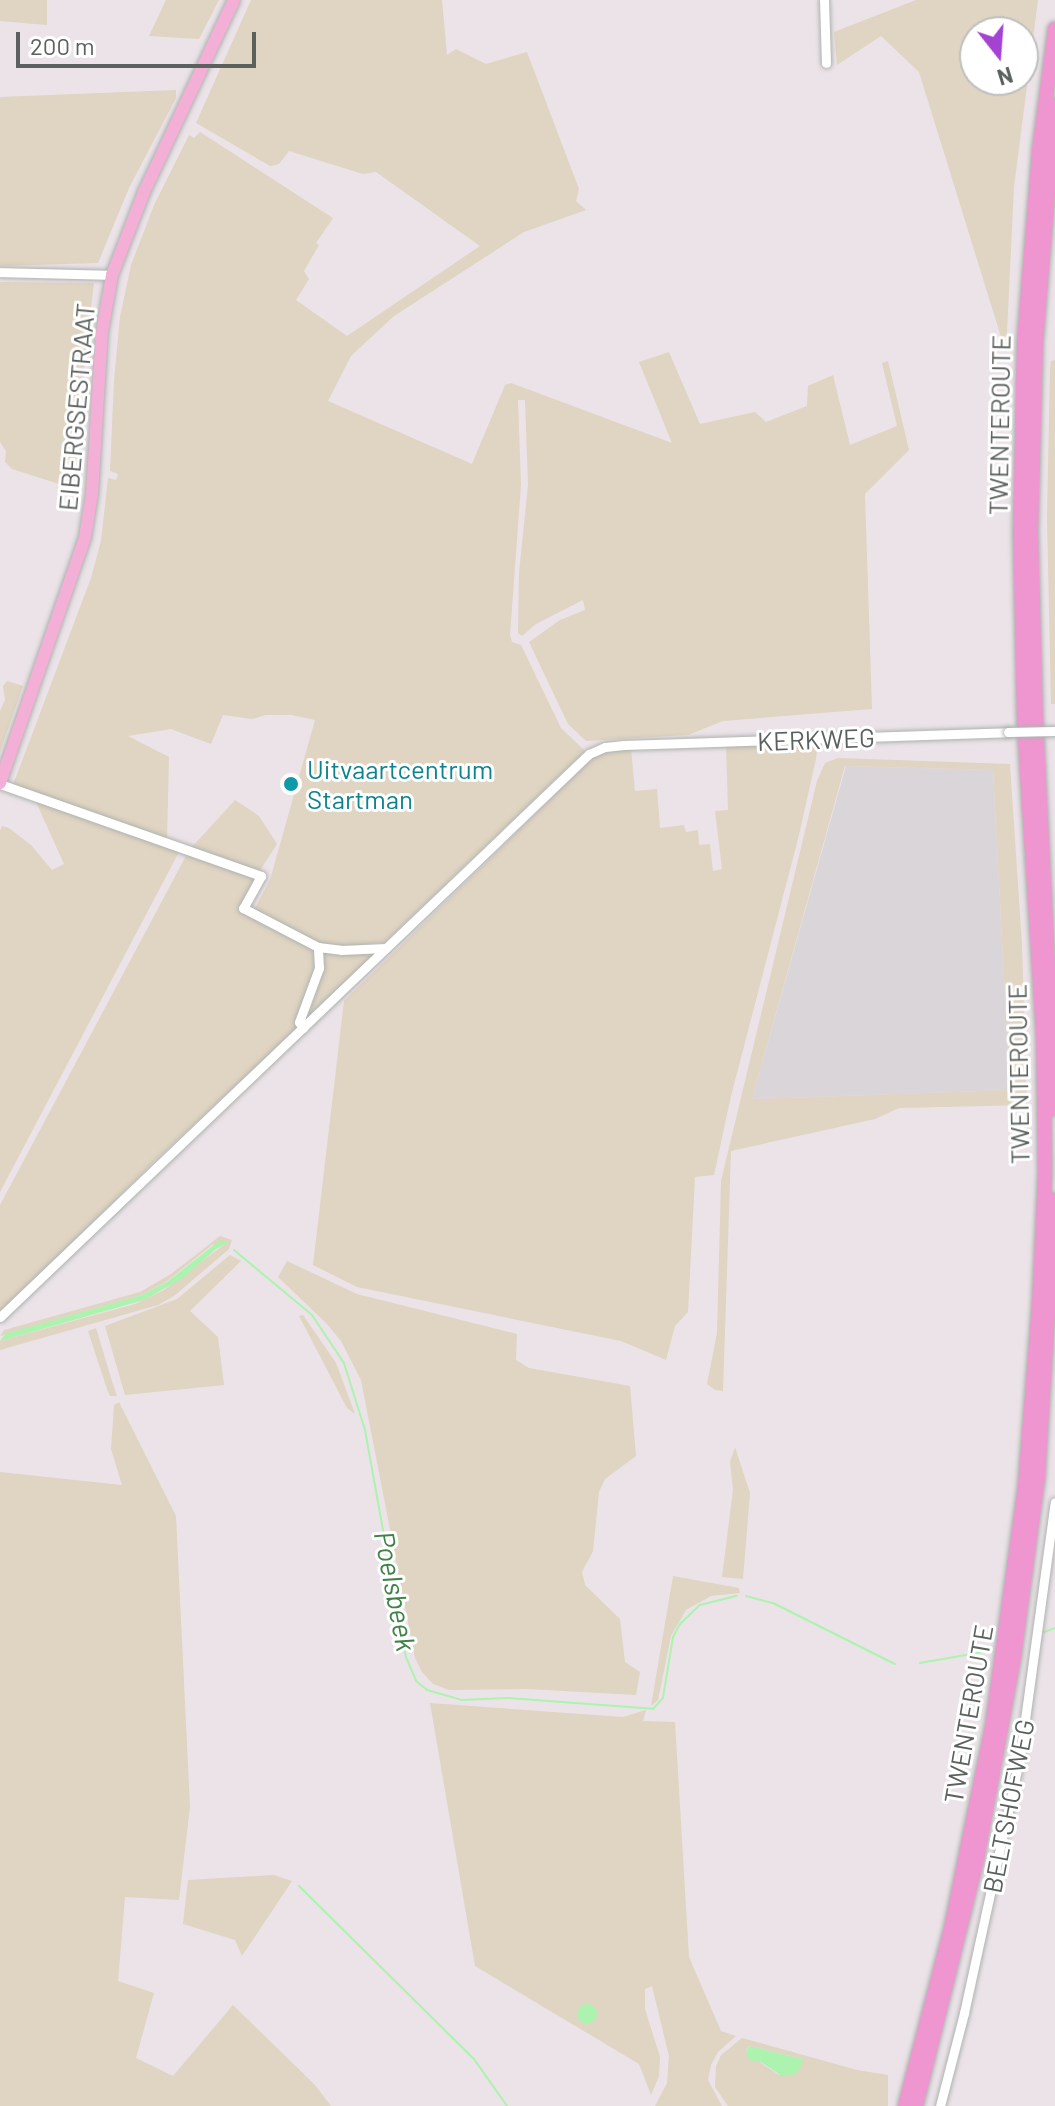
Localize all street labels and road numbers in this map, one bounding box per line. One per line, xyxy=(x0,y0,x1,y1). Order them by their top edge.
street label: EIBERGSESTRAAT xyxy=(51,302,101,512)
street label: TWENTEROUTE xyxy=(982,334,1016,516)
street label: KERKWEG xyxy=(757,721,875,757)
street label: TWENTEROUTE xyxy=(1001,983,1035,1165)
street label: TWENTEROUTE xyxy=(937,1622,999,1806)
street label: BELTSHOFWEG xyxy=(976,1716,1040,1896)

